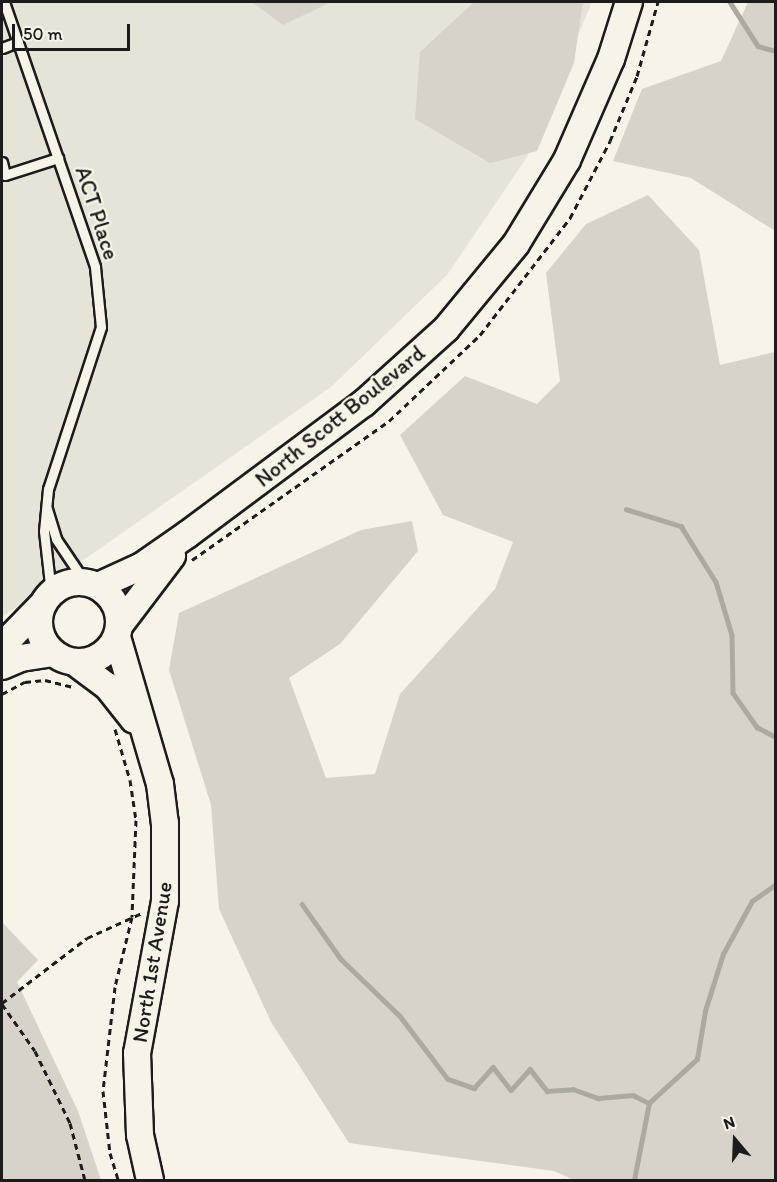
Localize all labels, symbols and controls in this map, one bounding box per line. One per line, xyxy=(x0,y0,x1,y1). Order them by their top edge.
scale bar xyxy=(15,12,134,50)
text: 50 m xyxy=(23,23,63,45)
street label: ACT Place xyxy=(70,163,124,263)
street label: North Scott Boulevard xyxy=(250,339,430,493)
street label: North 1st Avenue xyxy=(126,880,178,1044)
north arrow xyxy=(705,1110,765,1170)
text: N xyxy=(721,1112,737,1133)

